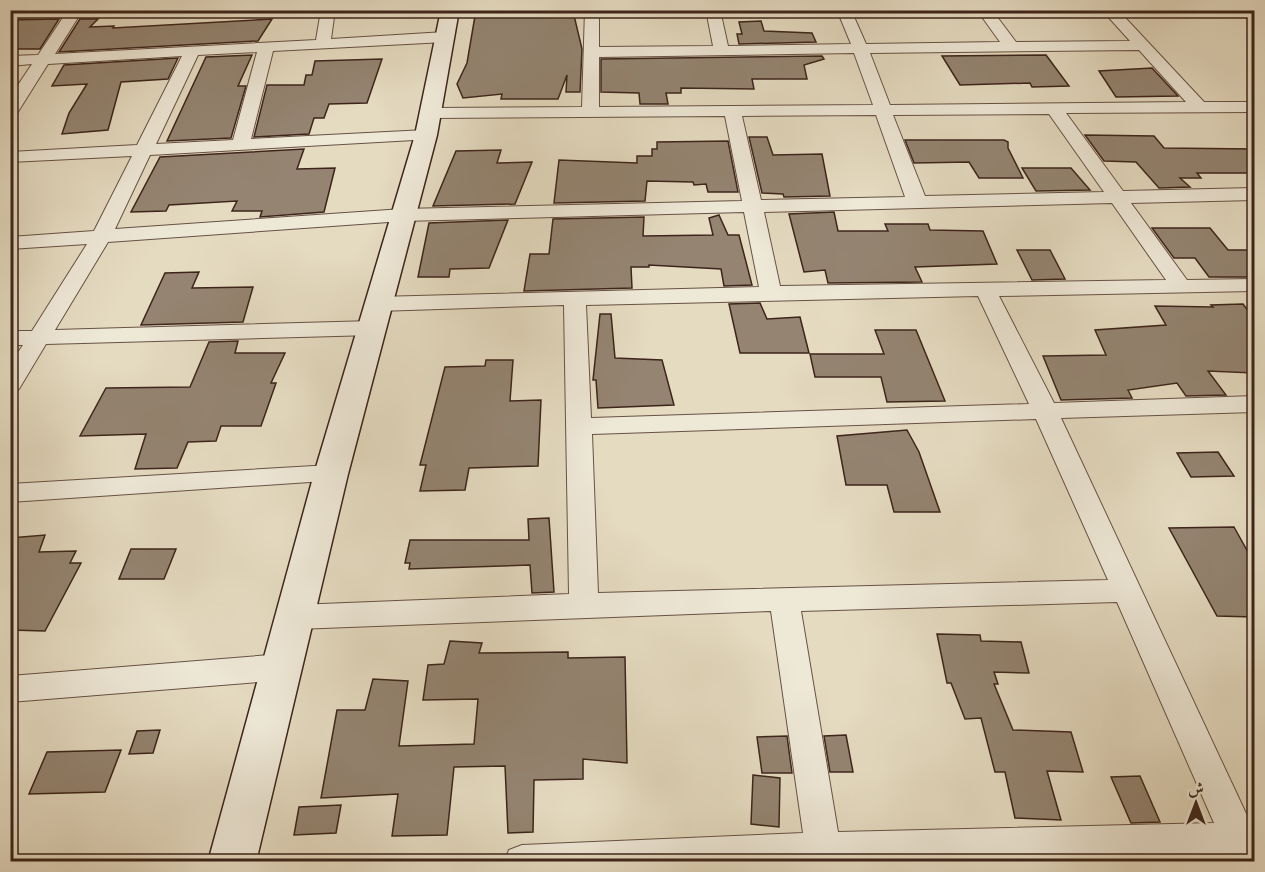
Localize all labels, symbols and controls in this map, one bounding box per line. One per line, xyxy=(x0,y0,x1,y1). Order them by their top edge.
north arrow xyxy=(1166,773,1226,833)
text: ش xyxy=(1188,779,1204,798)

